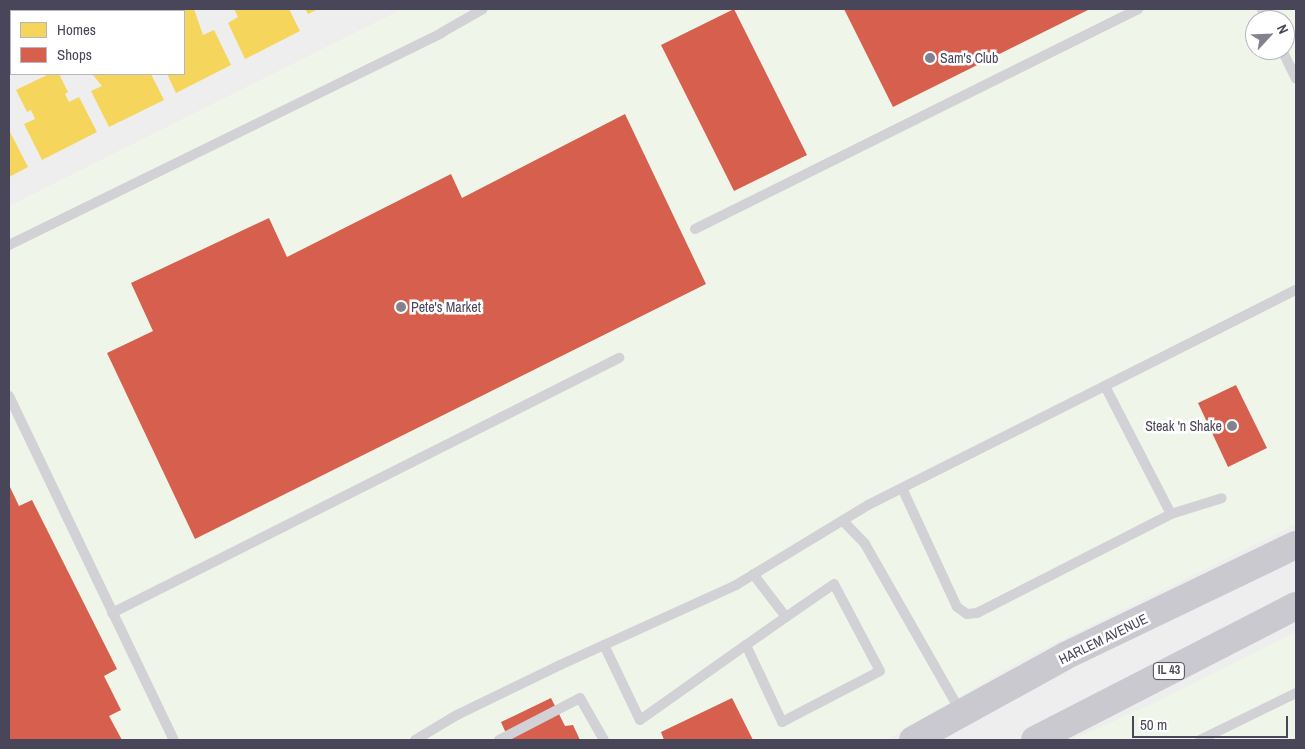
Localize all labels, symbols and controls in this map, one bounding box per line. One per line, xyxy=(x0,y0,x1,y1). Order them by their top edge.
legend xyxy=(10,10,185,75)
north arrow xyxy=(1245,10,1295,60)
text: Homes xyxy=(57,19,96,40)
text: N xyxy=(1273,22,1293,37)
text: Shops xyxy=(57,44,92,65)
place label: Sam's Club xyxy=(940,50,998,66)
marker: Sam's Club xyxy=(924,52,936,64)
place label: Pete's Market xyxy=(411,299,481,315)
marker: Pete's Market xyxy=(395,301,407,313)
place label: Steak 'n Shake xyxy=(1145,418,1222,434)
marker: Steak 'n Shake xyxy=(1226,420,1238,432)
street label: HARLEM AVENUE xyxy=(1056,610,1150,668)
road number: IL 43 xyxy=(1153,661,1185,680)
scale bar xyxy=(1135,706,1291,738)
text: 50 m xyxy=(1140,714,1167,735)

